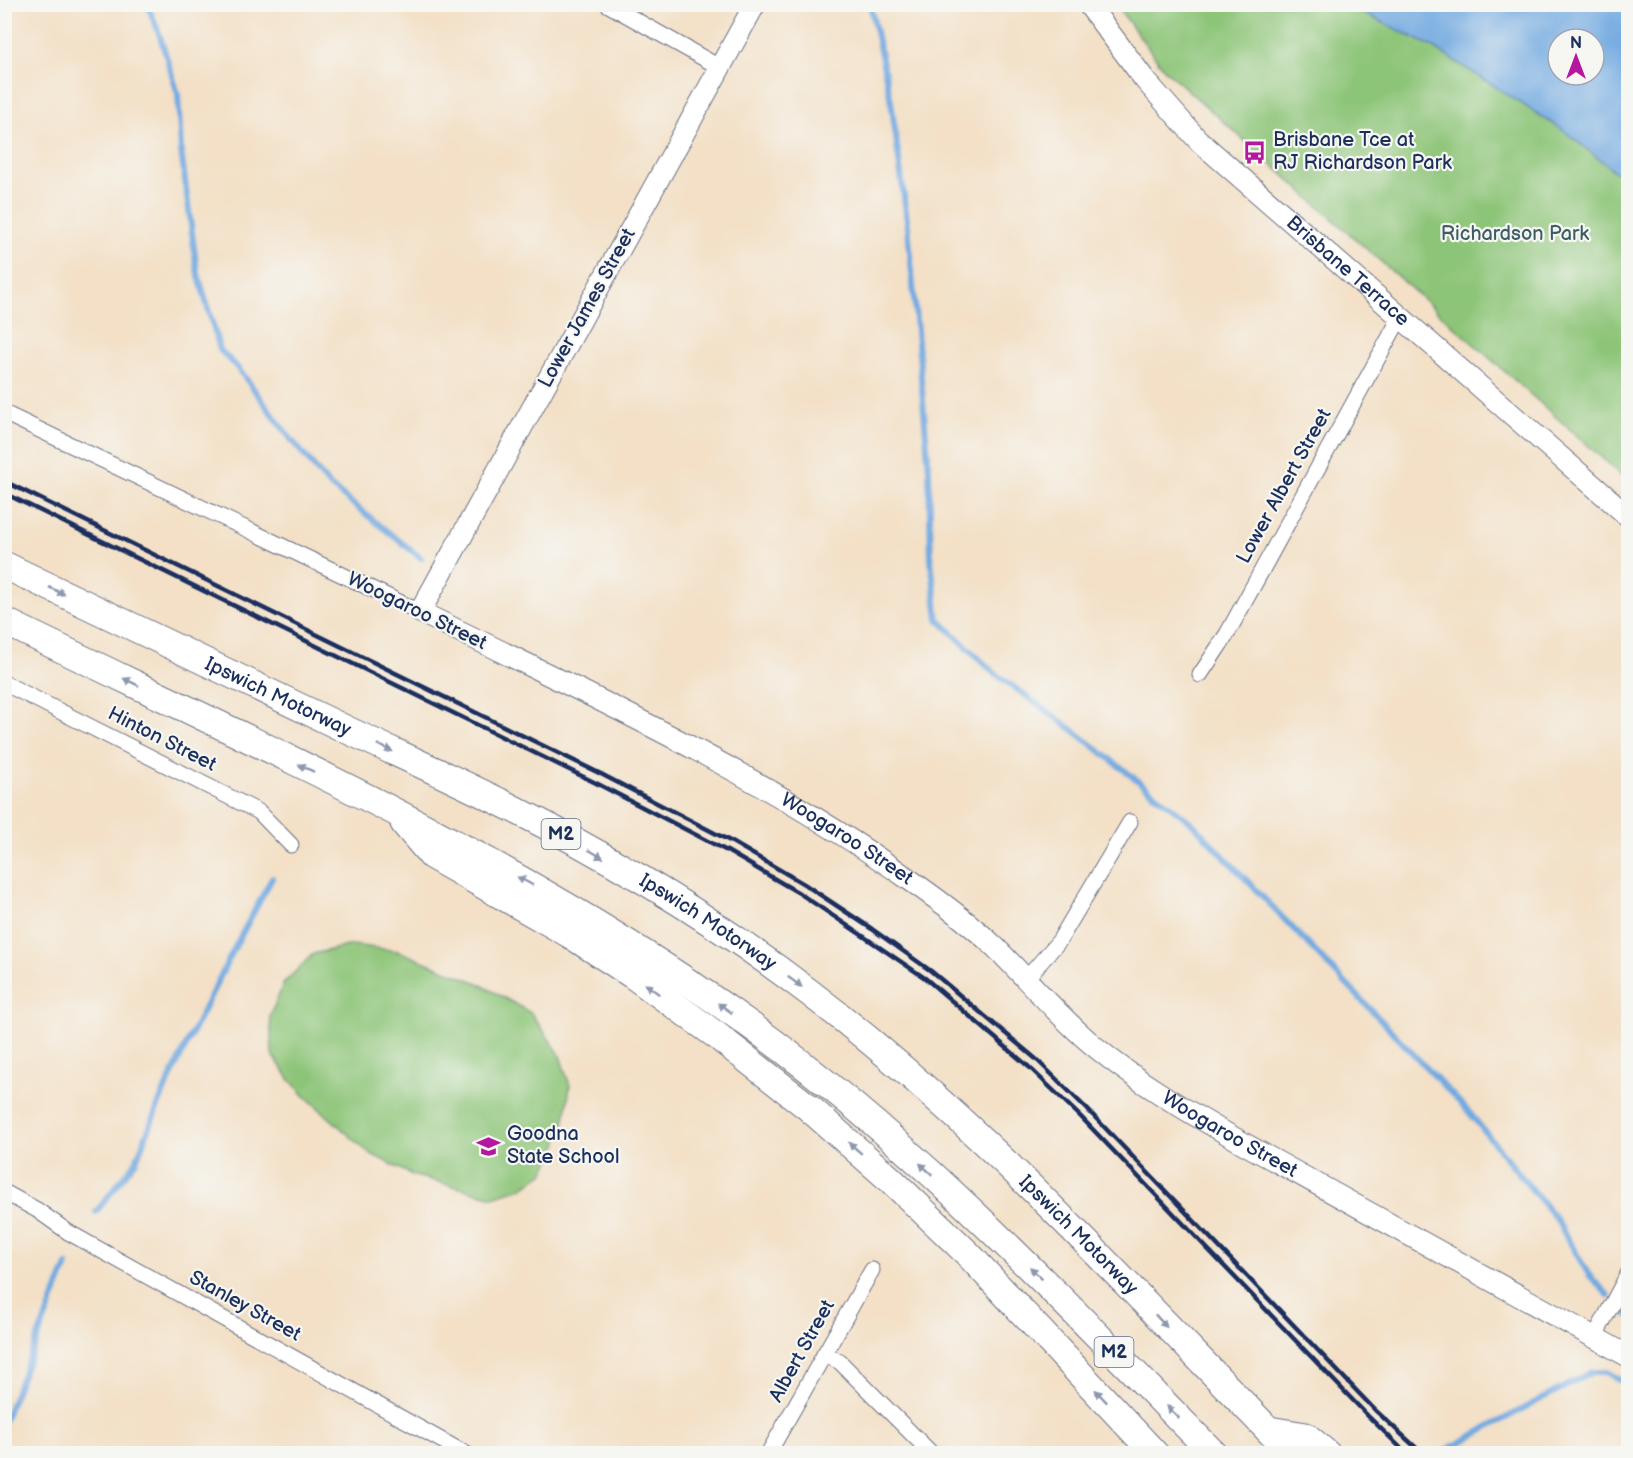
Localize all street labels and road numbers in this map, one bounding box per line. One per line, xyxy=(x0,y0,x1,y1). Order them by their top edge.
street label: Brisbane Terrace xyxy=(1281,211,1414,331)
street label: Lower James Street xyxy=(533,224,641,392)
street label: Lower Albert Street xyxy=(1232,404,1336,568)
street label: Woogaroo Street xyxy=(343,567,491,655)
street label: Ipswich Motorway xyxy=(201,652,355,742)
street label: Hinton Street xyxy=(104,701,220,777)
street label: Woogaroo Street xyxy=(776,788,918,890)
road number: M2 xyxy=(542,819,580,849)
street label: Ipswich Motorway xyxy=(635,869,781,976)
street label: Woogaroo Street xyxy=(1158,1086,1302,1183)
street label: Ipswich Motorway xyxy=(1014,1170,1143,1300)
street label: Stanley Street xyxy=(185,1265,305,1347)
street label: Albert Street xyxy=(764,1296,840,1406)
road number: M2 xyxy=(1094,1337,1134,1367)

